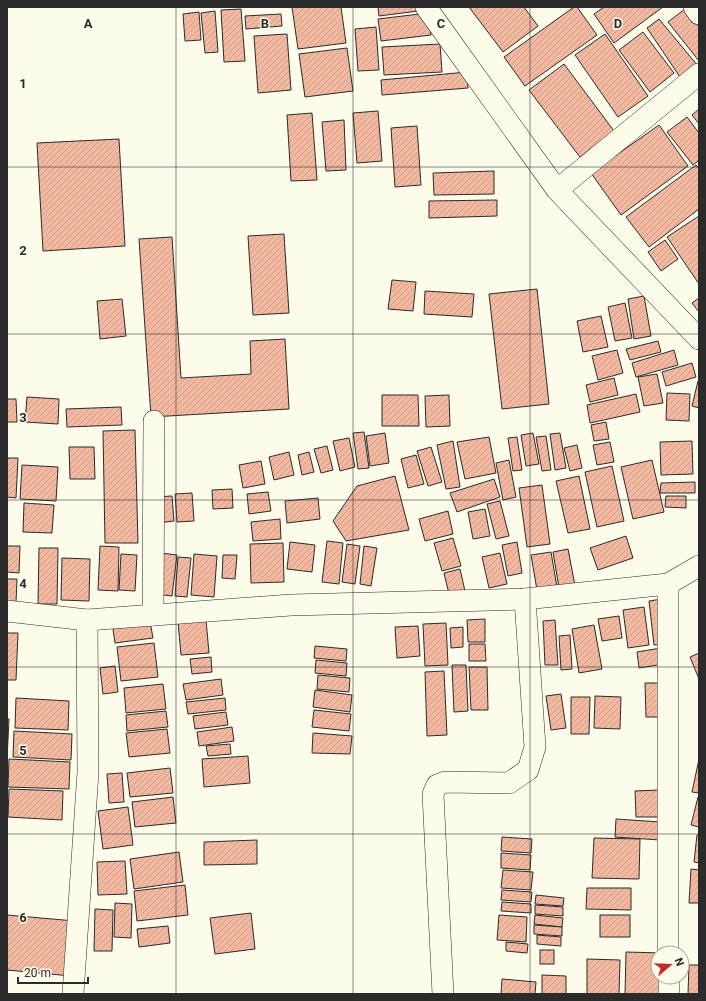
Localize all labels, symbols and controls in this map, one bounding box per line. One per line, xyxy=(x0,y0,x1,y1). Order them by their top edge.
text: A xyxy=(84,16,93,31)
text: B xyxy=(261,16,269,31)
text: C xyxy=(437,16,446,31)
text: D xyxy=(614,16,622,31)
text: 1 xyxy=(19,76,27,91)
text: 2 xyxy=(19,243,27,258)
text: 3 xyxy=(19,410,27,425)
text: 4 xyxy=(19,576,27,591)
text: 5 xyxy=(19,743,27,758)
text: 6 xyxy=(19,910,27,925)
north arrow xyxy=(650,945,690,985)
text: N xyxy=(672,956,686,968)
scale bar xyxy=(18,959,88,985)
text: 20 m xyxy=(24,966,51,980)

